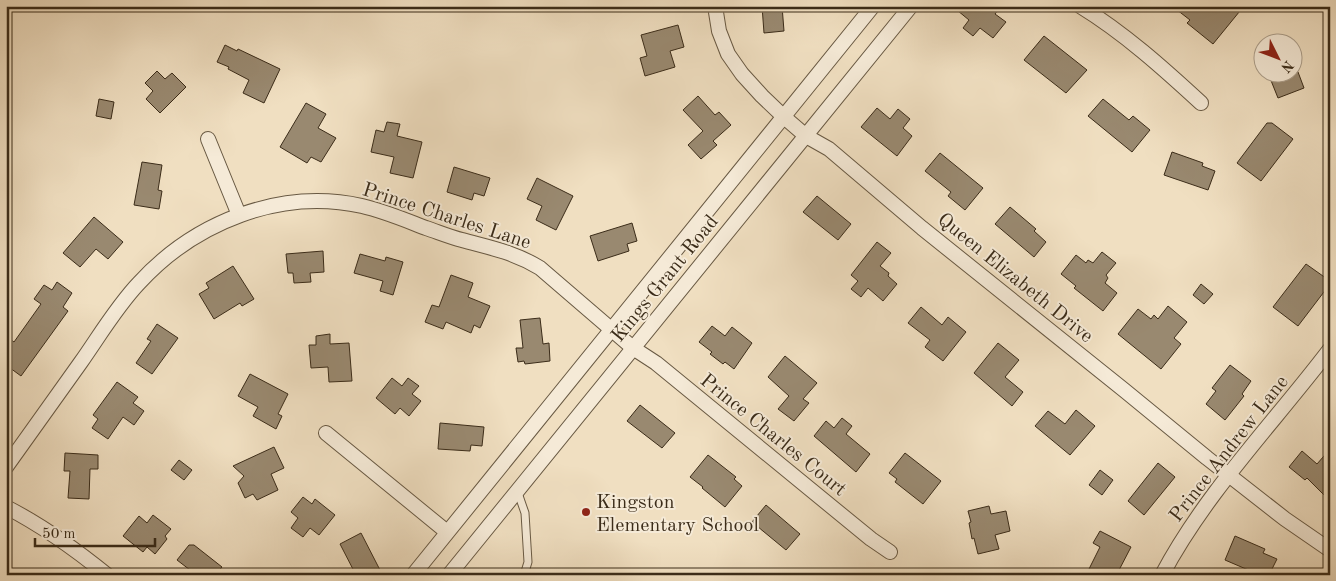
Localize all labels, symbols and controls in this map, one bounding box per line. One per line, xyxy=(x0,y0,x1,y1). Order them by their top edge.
north arrow xyxy=(1254,32,1304,82)
text: N xyxy=(1278,57,1296,75)
street label: Prince Charles Lane xyxy=(360,180,533,254)
street label: Queen Elizabeth Drive xyxy=(933,210,1096,347)
street label: Kings Grant Road xyxy=(608,212,723,346)
street label: Prince Charles Court xyxy=(696,371,850,501)
street label: Prince Andrew Lane xyxy=(1166,372,1293,526)
place label: Kingston Elementary School xyxy=(596,493,759,536)
marker: Kingston Elementary School xyxy=(580,506,592,518)
scale bar xyxy=(35,516,155,548)
text: 50 m xyxy=(42,527,76,542)

